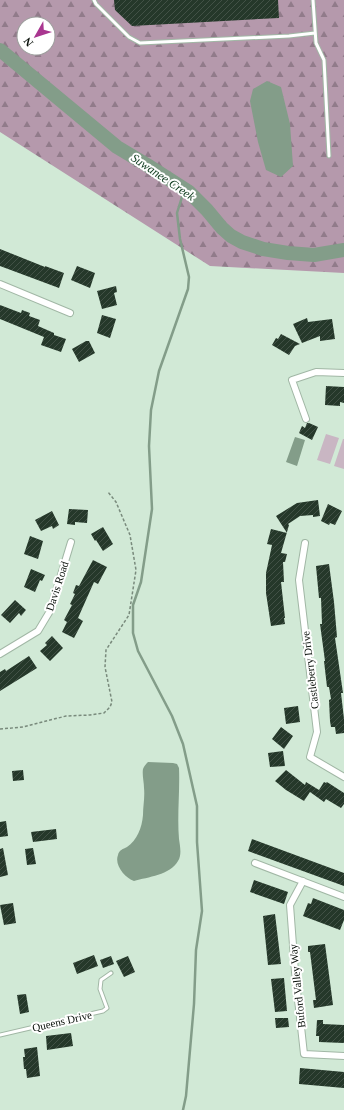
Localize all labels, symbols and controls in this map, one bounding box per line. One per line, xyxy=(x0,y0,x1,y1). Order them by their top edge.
north arrow xyxy=(16,16,56,56)
text: N xyxy=(21,35,35,49)
water label: Suwanee Creek xyxy=(128,151,198,204)
street label: Davis Road xyxy=(43,559,71,612)
street label: Castleberry Drive xyxy=(299,630,321,710)
street label: Buford Valley Way xyxy=(287,943,307,1029)
street label: Queens Drive xyxy=(31,1008,93,1034)

